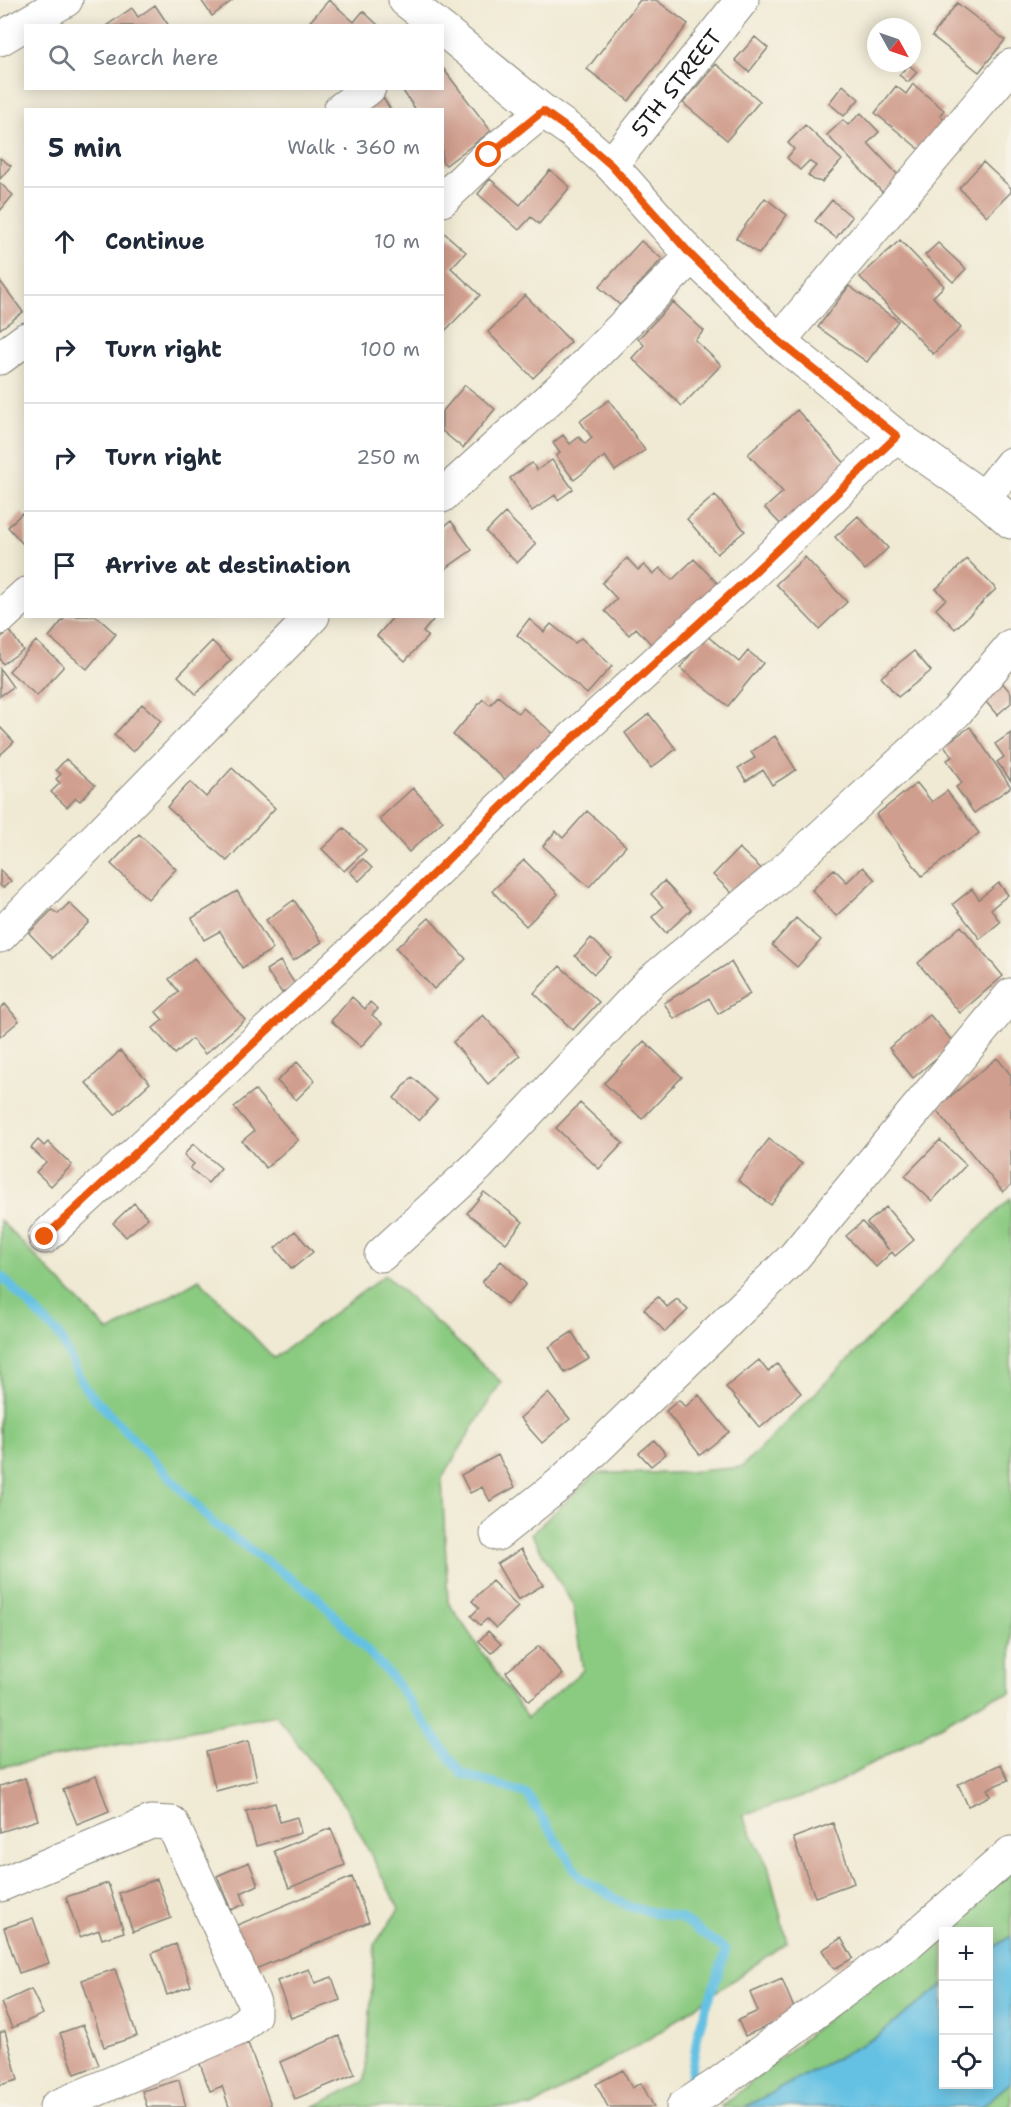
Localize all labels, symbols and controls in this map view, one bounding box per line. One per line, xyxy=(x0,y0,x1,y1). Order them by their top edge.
north arrow xyxy=(867,18,921,72)
street label: 5TH STREET xyxy=(625,23,729,143)
search box xyxy=(24,24,444,90)
icon: search xyxy=(45,41,78,74)
text: Search here xyxy=(93,43,219,72)
text: 5 min xyxy=(48,130,122,165)
text: Walk · 360 m xyxy=(287,134,420,160)
route start xyxy=(475,141,501,167)
icon: ahead xyxy=(48,225,81,258)
text: Continue xyxy=(105,227,205,256)
text: 10 m xyxy=(374,228,420,254)
icon: right xyxy=(48,333,81,366)
text: Turn right xyxy=(105,335,222,364)
text: 100 m xyxy=(360,336,420,362)
icon: right xyxy=(48,441,81,474)
text: Turn right xyxy=(105,443,222,472)
text: 250 m xyxy=(356,444,420,470)
icon: arrive xyxy=(48,549,81,582)
text: Arrive at destination xyxy=(105,551,351,580)
route end xyxy=(31,1223,57,1249)
map controls xyxy=(939,1927,993,2089)
button: + xyxy=(939,1927,993,1981)
button: − xyxy=(939,1981,993,2035)
button: locate xyxy=(939,2035,993,2089)

